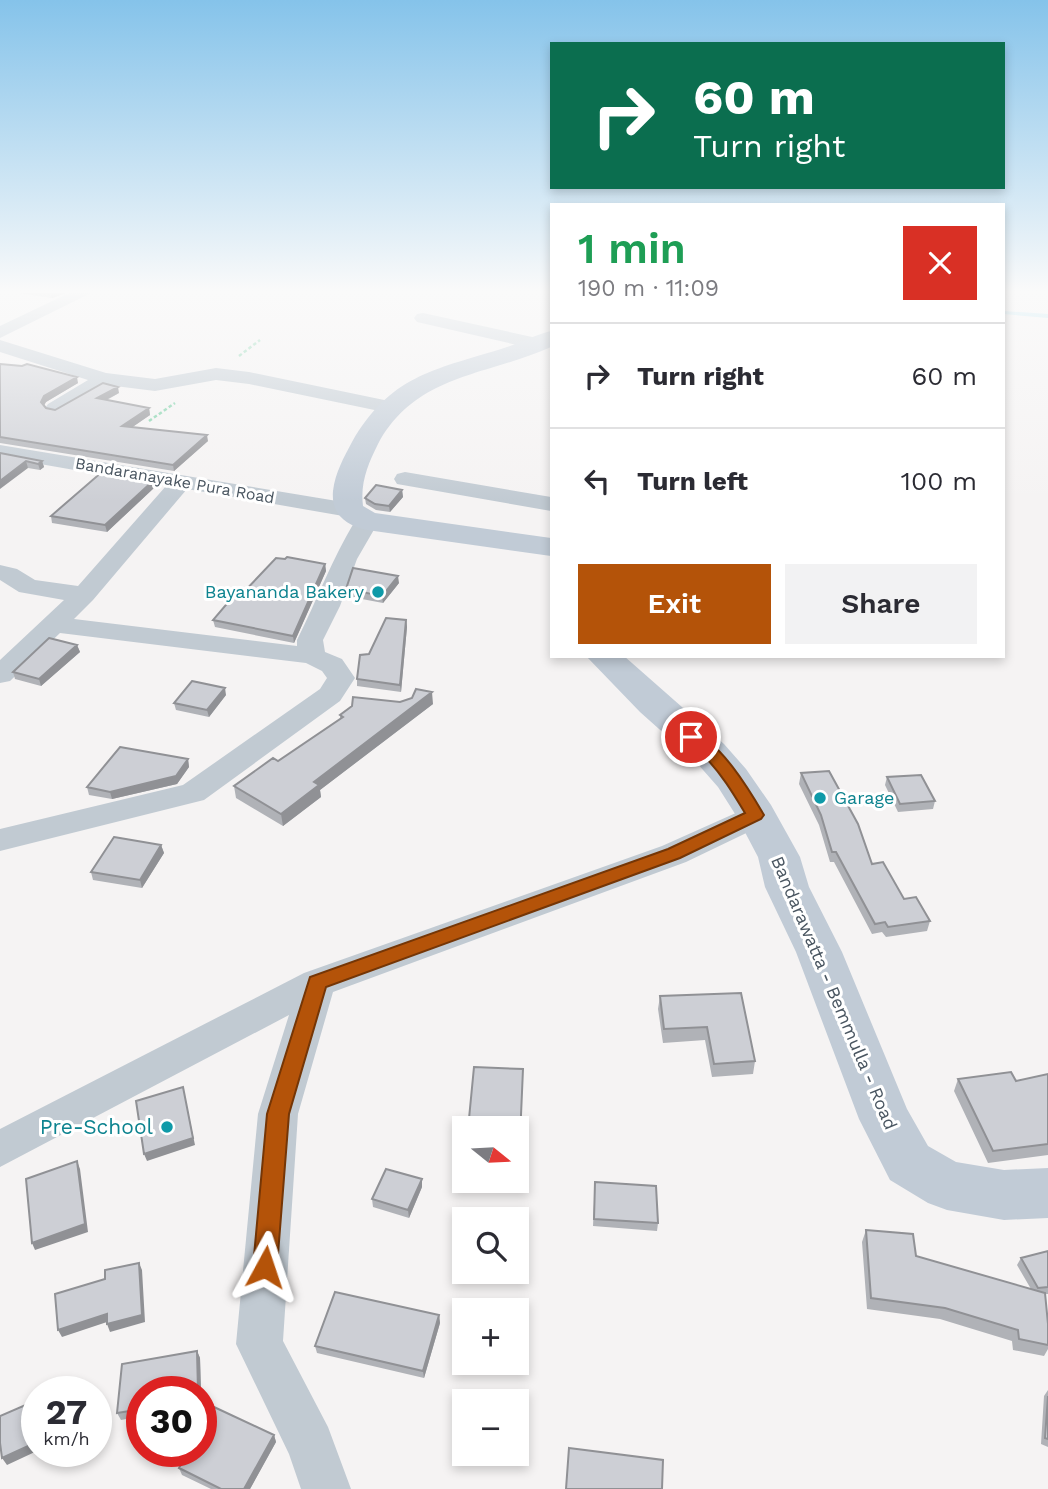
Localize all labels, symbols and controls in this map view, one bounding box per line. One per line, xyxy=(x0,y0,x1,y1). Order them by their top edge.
text: 60 m xyxy=(693,68,815,126)
icon: right xyxy=(578,70,669,161)
text: Turn right xyxy=(693,127,845,165)
text: 1 min xyxy=(578,224,686,273)
button: close xyxy=(903,226,977,300)
text: 190 m · 11:09 xyxy=(578,275,719,302)
icon: right xyxy=(578,357,616,395)
text: Turn right xyxy=(637,361,764,391)
text: 60 m xyxy=(911,361,977,391)
street label: Bandaranayake Pura Road xyxy=(74,454,276,507)
icon: left xyxy=(578,462,616,500)
text: Turn left xyxy=(637,466,748,496)
text: 100 m xyxy=(901,466,977,496)
button: Exit xyxy=(578,564,771,644)
button: Share xyxy=(785,564,977,644)
place label: Bayananda Bakery xyxy=(205,581,365,602)
marker: Bayananda Bakery xyxy=(370,584,386,600)
pin xyxy=(661,707,721,767)
icon: arrive xyxy=(672,718,710,756)
place label: Garage xyxy=(834,787,894,808)
marker: Garage xyxy=(812,790,828,806)
street label: Bandarawatta - Bemmulla - Road xyxy=(767,853,902,1133)
place label: Pre-School xyxy=(40,1114,154,1139)
north arrow xyxy=(452,1116,528,1194)
map controls xyxy=(452,1116,529,1466)
marker: Pre-School xyxy=(159,1119,175,1135)
button: search xyxy=(452,1207,529,1284)
position arrow xyxy=(228,1230,302,1304)
button: + xyxy=(452,1298,529,1375)
speed limit sign: 30 xyxy=(126,1376,217,1467)
button: − xyxy=(452,1389,529,1466)
text: 27 xyxy=(46,1391,87,1433)
text: km/h xyxy=(43,1428,90,1449)

